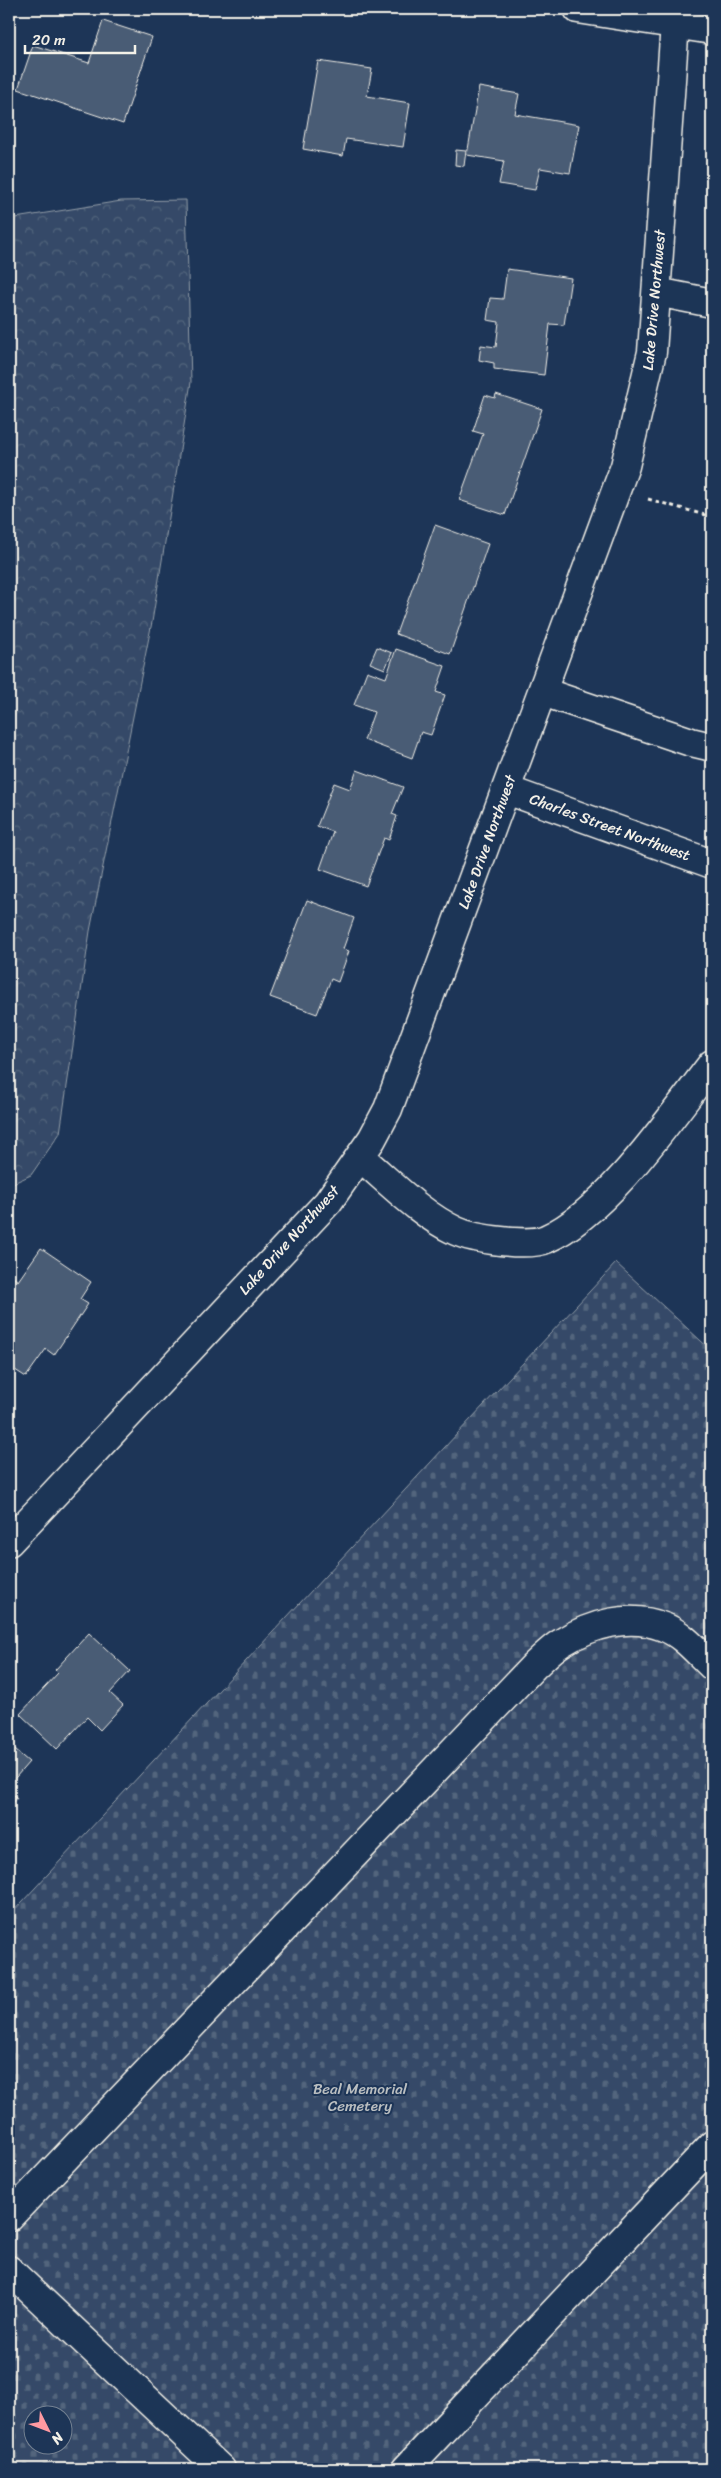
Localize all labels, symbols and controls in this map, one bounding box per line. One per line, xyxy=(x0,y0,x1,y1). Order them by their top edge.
scale bar xyxy=(25,22,135,54)
text: 20 m xyxy=(32,27,66,53)
street label: Lake Drive Northwest xyxy=(635,228,673,371)
street label: Lake Drive Northwest xyxy=(451,770,524,913)
street label: Charles Street Northwest xyxy=(526,786,695,868)
street label: Lake Drive Northwest xyxy=(232,1178,347,1301)
park label: Beal Memorial Cemetery xyxy=(313,2076,408,2119)
north arrow xyxy=(22,2406,72,2456)
text: N xyxy=(45,2426,70,2451)

